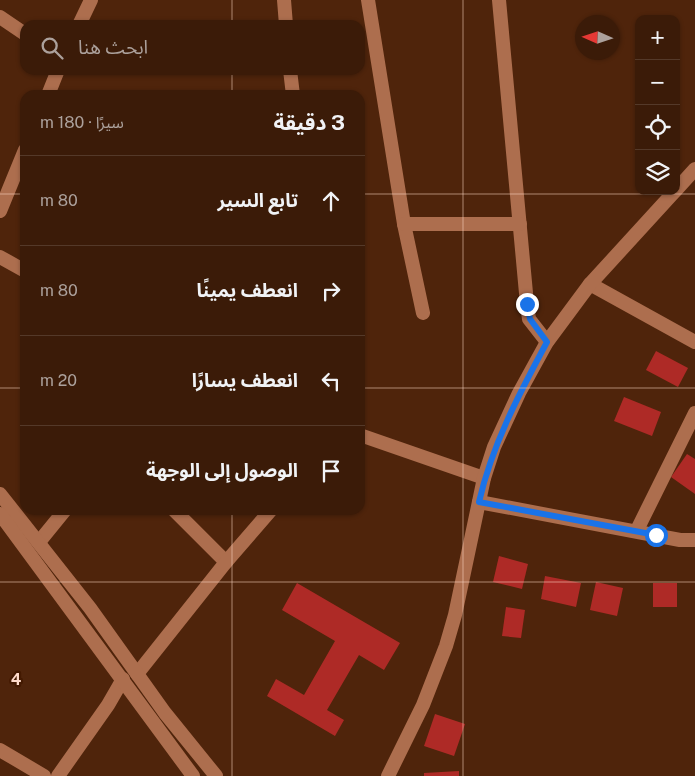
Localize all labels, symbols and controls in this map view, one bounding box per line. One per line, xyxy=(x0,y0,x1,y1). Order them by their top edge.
north arrow xyxy=(575,15,620,60)
map controls xyxy=(635,15,680,195)
button: + xyxy=(635,15,680,60)
search box xyxy=(20,20,365,75)
icon: search xyxy=(38,34,66,62)
text: ابحث هنا xyxy=(78,36,148,58)
button: − xyxy=(635,60,680,105)
button: locate xyxy=(635,105,680,150)
text: 3 دقيقة xyxy=(273,110,345,135)
text: سيرًا · 180 m xyxy=(40,113,124,132)
button: layers xyxy=(635,150,680,195)
icon: ahead xyxy=(317,187,345,215)
text: تابع السير xyxy=(217,189,298,211)
text: 80 m xyxy=(40,191,78,210)
icon: right xyxy=(317,277,345,305)
text: انعطف يمينًا xyxy=(197,279,298,301)
text: 80 m xyxy=(40,281,78,300)
route end xyxy=(516,293,539,316)
icon: left xyxy=(317,367,345,395)
text: انعطف يسارًا xyxy=(192,369,298,391)
text: 20 m xyxy=(40,371,77,390)
icon: arrive xyxy=(317,457,345,485)
text: الوصول إلى الوجهة xyxy=(146,459,298,481)
route start xyxy=(645,524,668,547)
text: 4 xyxy=(11,670,22,689)

